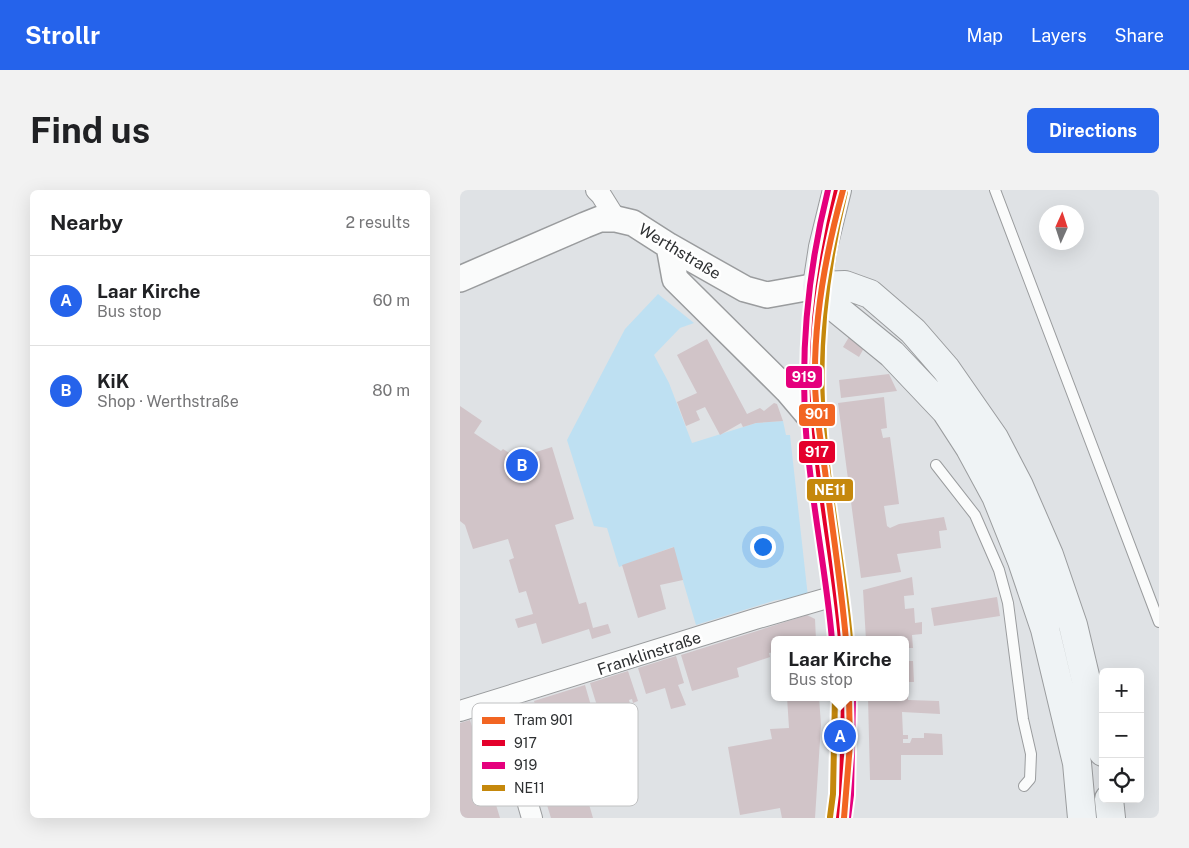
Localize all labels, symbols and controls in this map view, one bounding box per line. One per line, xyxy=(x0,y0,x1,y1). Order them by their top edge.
text: Strollr xyxy=(25,21,100,49)
text: Map xyxy=(967,25,1003,46)
text: Layers xyxy=(1031,25,1087,46)
text: Share xyxy=(1115,25,1164,46)
button: Directions xyxy=(1027,108,1159,153)
text: Find us xyxy=(30,110,150,151)
north arrow xyxy=(1039,205,1084,250)
text: Nearby xyxy=(50,210,123,235)
text: 2 results xyxy=(345,213,410,232)
street label: Werthstraße xyxy=(635,219,724,283)
text: Laar Kirche xyxy=(97,280,201,302)
text: A xyxy=(60,291,72,310)
text: 60 m xyxy=(373,291,410,310)
text: Bus stop xyxy=(97,302,161,321)
line badge: 919 xyxy=(785,365,823,389)
text: 919 xyxy=(792,369,816,385)
text: KiK xyxy=(97,370,129,392)
text: B xyxy=(61,381,71,400)
text: 80 m xyxy=(372,381,410,400)
text: Shop · Werthstraße xyxy=(97,392,239,411)
line badge: 901 xyxy=(798,403,836,427)
text: 901 xyxy=(805,406,829,422)
line badge: 917 xyxy=(798,440,836,464)
text: 917 xyxy=(805,444,829,460)
pin: B xyxy=(506,446,538,484)
line badge: NE11 xyxy=(806,478,854,502)
text: NE11 xyxy=(814,482,846,498)
your location xyxy=(750,534,776,560)
street label: Franklinstraße xyxy=(595,628,703,679)
popup xyxy=(771,636,909,701)
text: Laar Kirche xyxy=(788,648,892,670)
map controls xyxy=(1099,668,1144,803)
button: + xyxy=(1099,668,1144,713)
text: Bus stop xyxy=(788,670,853,689)
legend xyxy=(472,703,638,806)
text: Tram 901 xyxy=(514,712,573,728)
button: − xyxy=(1099,713,1144,758)
pin: A xyxy=(824,717,856,755)
text: 917 xyxy=(514,735,537,751)
text: 919 xyxy=(514,757,537,773)
button: locate xyxy=(1099,758,1144,803)
text: NE11 xyxy=(514,780,545,796)

